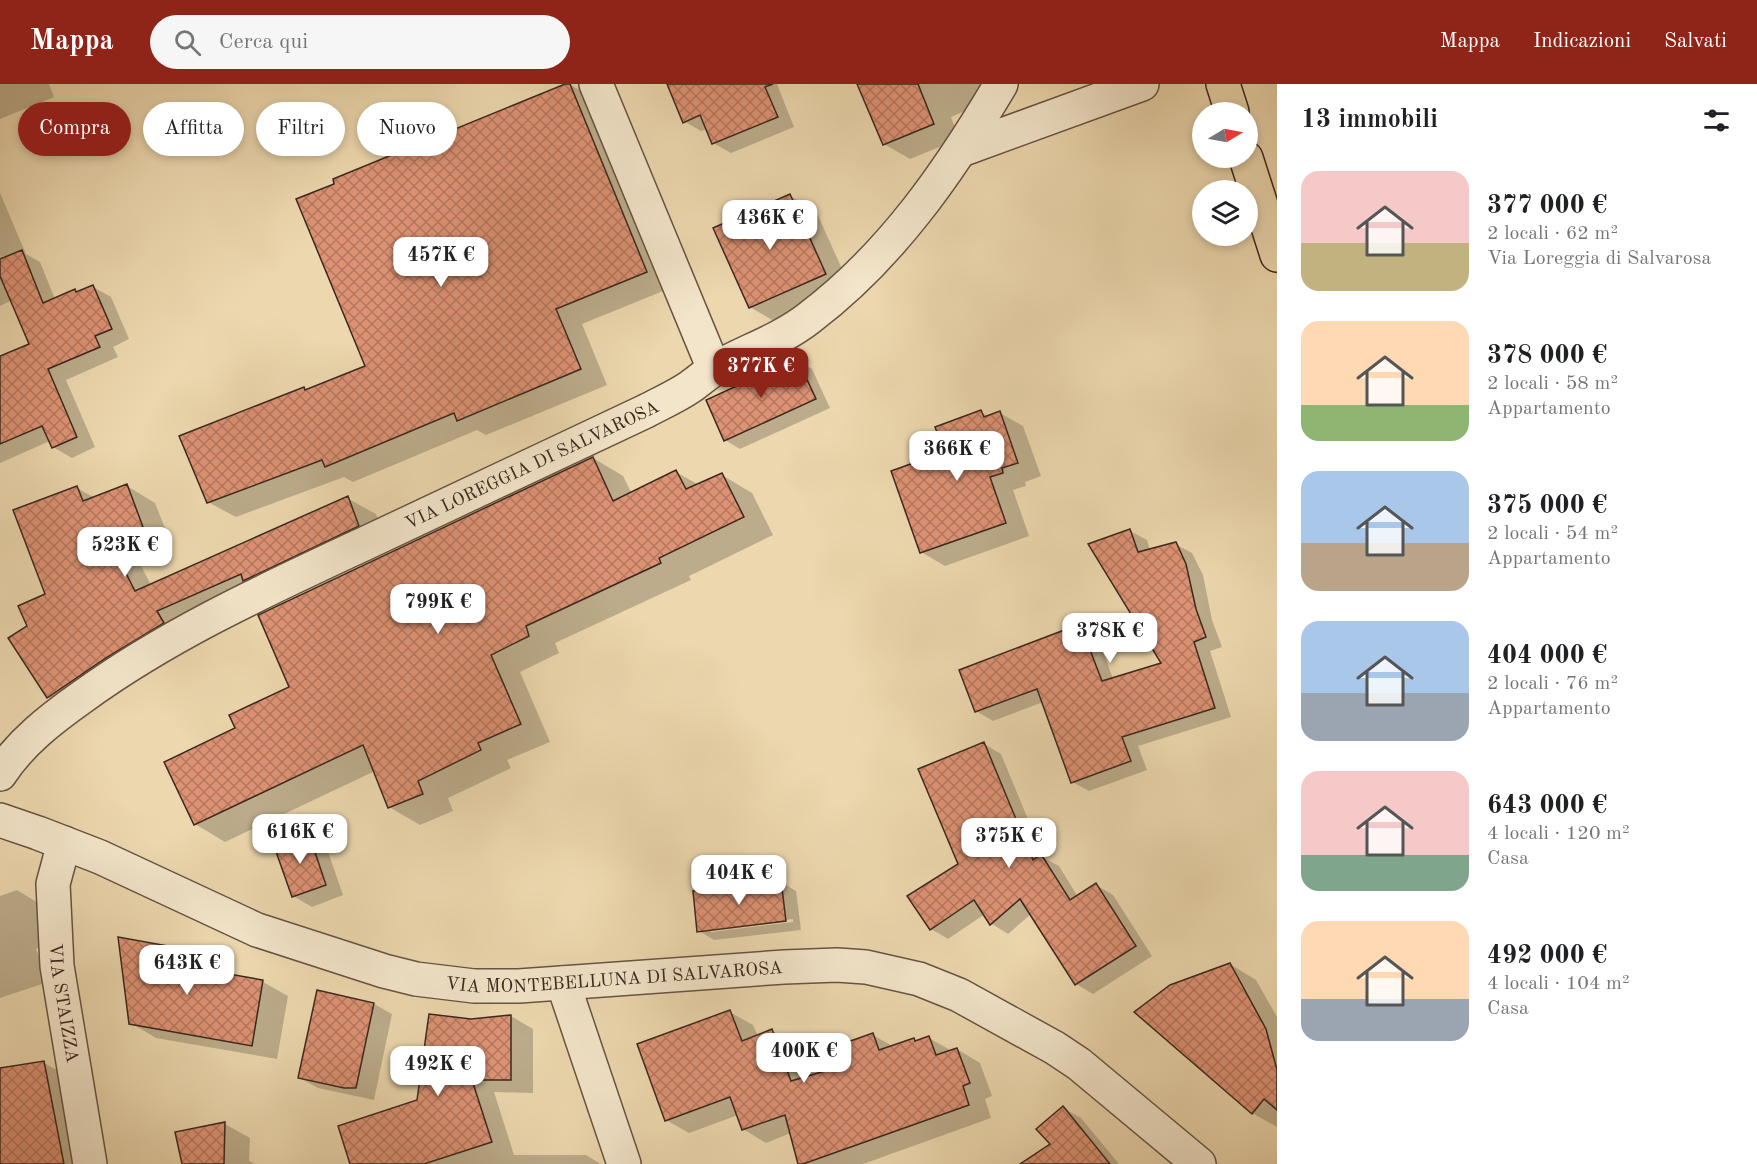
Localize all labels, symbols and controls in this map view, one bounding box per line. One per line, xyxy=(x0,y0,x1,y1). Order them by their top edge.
search box xyxy=(150,15,570,69)
icon: search xyxy=(171,26,204,59)
text: Mappa xyxy=(30,28,114,56)
text: Cerca qui xyxy=(219,31,308,53)
text: Mappa xyxy=(1440,31,1500,52)
text: Indicazioni xyxy=(1533,31,1631,52)
text: Salvati xyxy=(1664,31,1727,52)
chip: Compra xyxy=(18,102,131,156)
chip: Affitta xyxy=(143,102,244,156)
chip: Filtri xyxy=(256,102,345,156)
chip: Nuovo xyxy=(357,102,457,156)
north arrow xyxy=(1192,102,1258,168)
map controls xyxy=(1192,102,1258,246)
icon: filters xyxy=(1700,104,1733,137)
text: 13 immobili xyxy=(1301,107,1438,133)
button: layers xyxy=(1192,180,1258,246)
text: 377 000 € xyxy=(1487,193,1607,219)
icon: home xyxy=(1349,195,1421,267)
pin: 436K € xyxy=(721,200,819,251)
text: 436K € xyxy=(736,209,804,229)
text: 2 locali · 62 m² xyxy=(1487,224,1618,244)
pin: 457K € xyxy=(392,237,490,288)
text: 457K € xyxy=(407,246,475,266)
text: Via Loreggia di Salvarosa xyxy=(1487,249,1711,269)
text: 378 000 € xyxy=(1487,343,1607,369)
icon: home xyxy=(1349,345,1421,417)
pin: 377K € xyxy=(712,348,810,399)
text: 377K € xyxy=(727,357,795,377)
text: 2 locali · 58 m² xyxy=(1487,374,1618,394)
street label: VIA LOREGGIA DI SALVAROSA xyxy=(402,398,662,533)
text: Appartamento xyxy=(1487,399,1611,419)
pin: 366K € xyxy=(908,431,1006,482)
text: 366K € xyxy=(923,440,991,460)
text: 375 000 € xyxy=(1487,493,1607,519)
icon: home xyxy=(1349,495,1421,567)
text: 2 locali · 54 m² xyxy=(1487,524,1618,544)
pin: 523K € xyxy=(76,527,174,578)
text: 523K € xyxy=(91,536,159,556)
text: Appartamento xyxy=(1487,549,1611,569)
pin: 799K € xyxy=(389,584,487,635)
text: 799K € xyxy=(404,593,472,613)
pin: 378K € xyxy=(1061,613,1159,664)
text: 378K € xyxy=(1076,622,1144,642)
text: 404 000 € xyxy=(1487,643,1607,669)
icon: home xyxy=(1349,645,1421,717)
text: 2 locali · 76 m² xyxy=(1487,674,1618,694)
text: Appartamento xyxy=(1487,699,1611,719)
text: 643 000 € xyxy=(1487,793,1607,819)
icon: home xyxy=(1349,795,1421,867)
pin: 616K € xyxy=(251,814,349,865)
pin: 375K € xyxy=(960,818,1058,869)
text: 616K € xyxy=(266,823,334,843)
text: 4 locali · 120 m² xyxy=(1487,824,1630,844)
text: 375K € xyxy=(975,827,1043,847)
text: Casa xyxy=(1487,849,1529,869)
pin: 404K € xyxy=(690,855,788,906)
text: 404K € xyxy=(705,864,773,884)
street label: VIA STAIZZA xyxy=(46,943,81,1064)
text: 492 000 € xyxy=(1487,943,1607,969)
pin: 643K € xyxy=(138,945,236,996)
icon: home xyxy=(1349,945,1421,1017)
text: 643K € xyxy=(153,954,221,974)
street label: VIA MONTEBELLUNA DI SALVAROSA xyxy=(445,959,783,997)
text: 4 locali · 104 m² xyxy=(1487,974,1630,994)
text: Casa xyxy=(1487,999,1529,1019)
pin: 400K € xyxy=(755,1033,853,1084)
text: 400K € xyxy=(770,1042,838,1062)
pin: 492K € xyxy=(389,1046,487,1097)
text: 492K € xyxy=(404,1055,472,1075)

